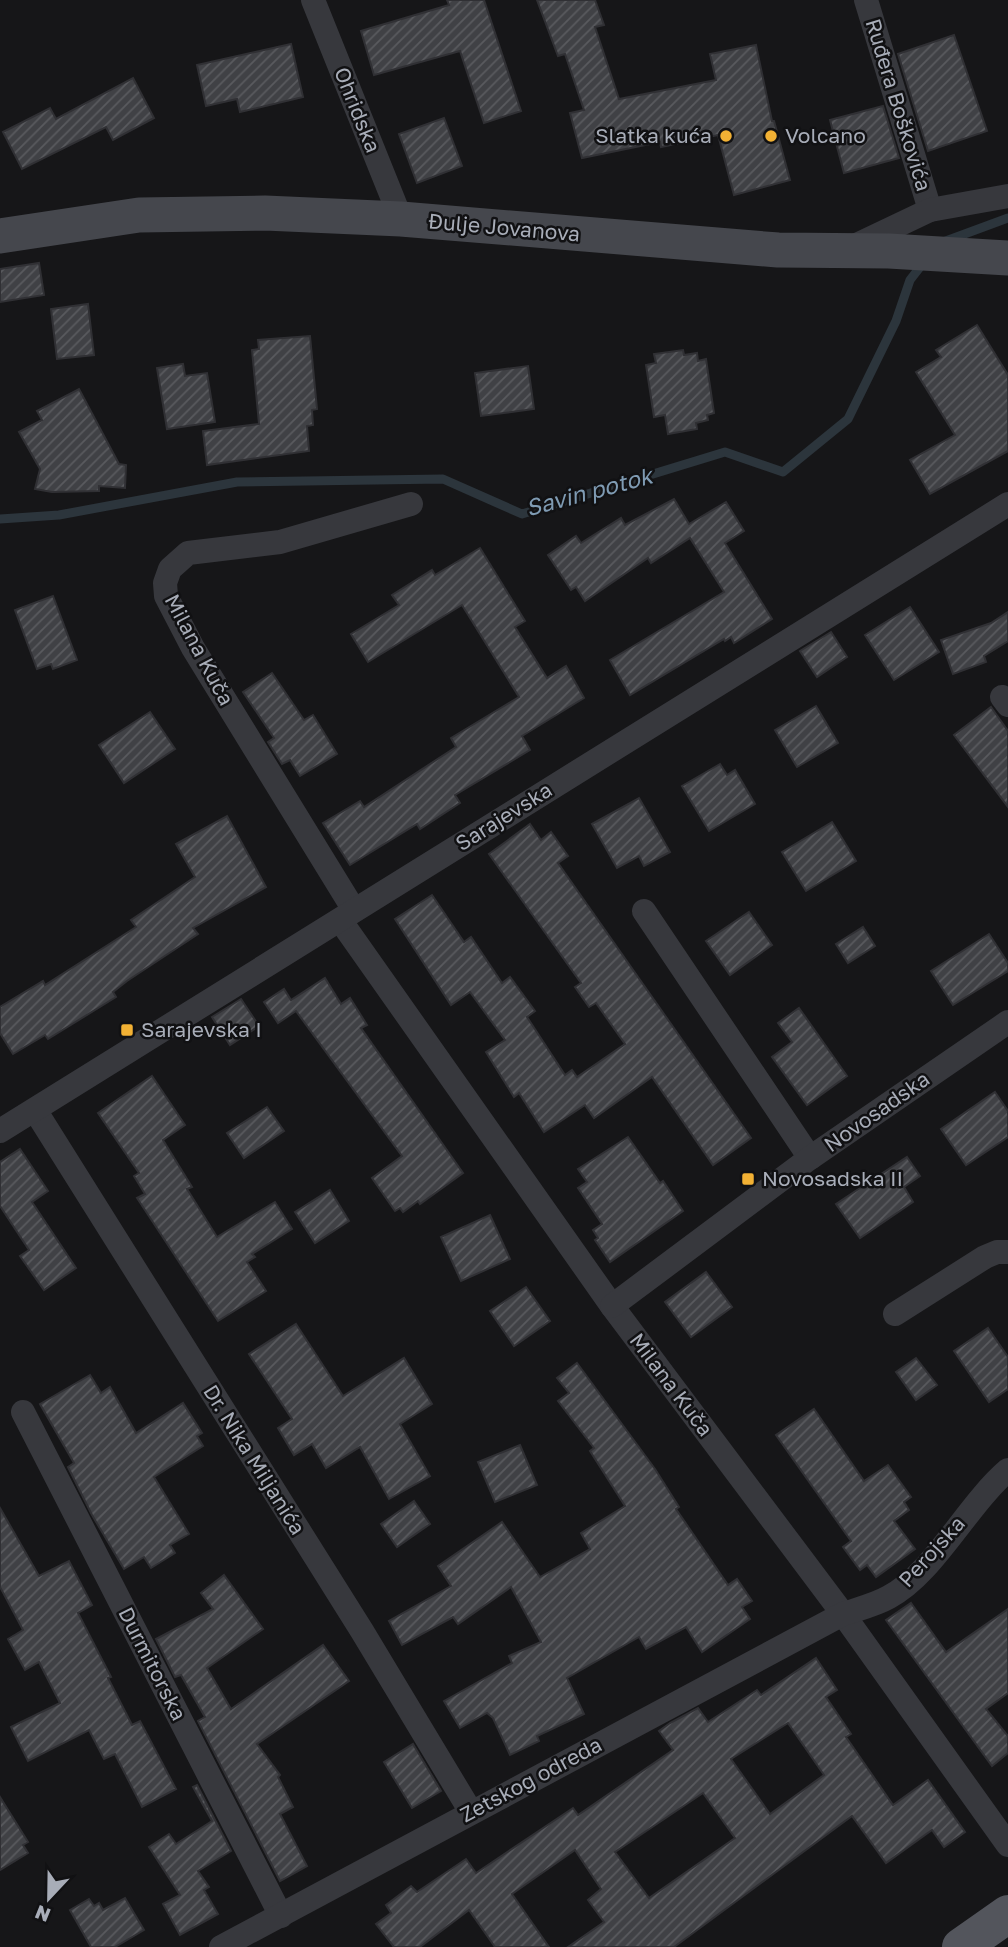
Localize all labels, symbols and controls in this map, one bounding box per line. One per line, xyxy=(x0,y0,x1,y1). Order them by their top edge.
street label: Ruđera Boškovića xyxy=(860,15,938,194)
street label: Ohridska xyxy=(329,63,387,156)
place label: Slatka kuća xyxy=(595,122,712,148)
place label: Volcano xyxy=(785,122,866,148)
marker: Slatka kuća xyxy=(718,128,734,144)
marker: Volcano xyxy=(763,128,779,144)
street label: Đulje Jovanova xyxy=(427,207,581,247)
water label: Savin potok xyxy=(522,460,657,521)
street label: Milana Kuča xyxy=(160,589,240,710)
street label: Sarajevska xyxy=(450,776,557,856)
place label: Sarajevska I xyxy=(141,1016,262,1042)
marker: Sarajevska I xyxy=(119,1022,135,1038)
street label: Novosadska xyxy=(819,1065,934,1157)
place label: Novosadska II xyxy=(762,1165,903,1191)
marker: Novosadska II xyxy=(740,1171,756,1187)
street label: Milana Kuča xyxy=(625,1328,719,1441)
street label: Dr. Nika Miljanića xyxy=(198,1380,311,1539)
street label: Perojska xyxy=(893,1510,970,1592)
street label: Durmitorska xyxy=(113,1603,193,1725)
street label: Zetskog odreda xyxy=(455,1731,606,1827)
north arrow xyxy=(14,1863,84,1933)
text: N xyxy=(31,1901,53,1928)

